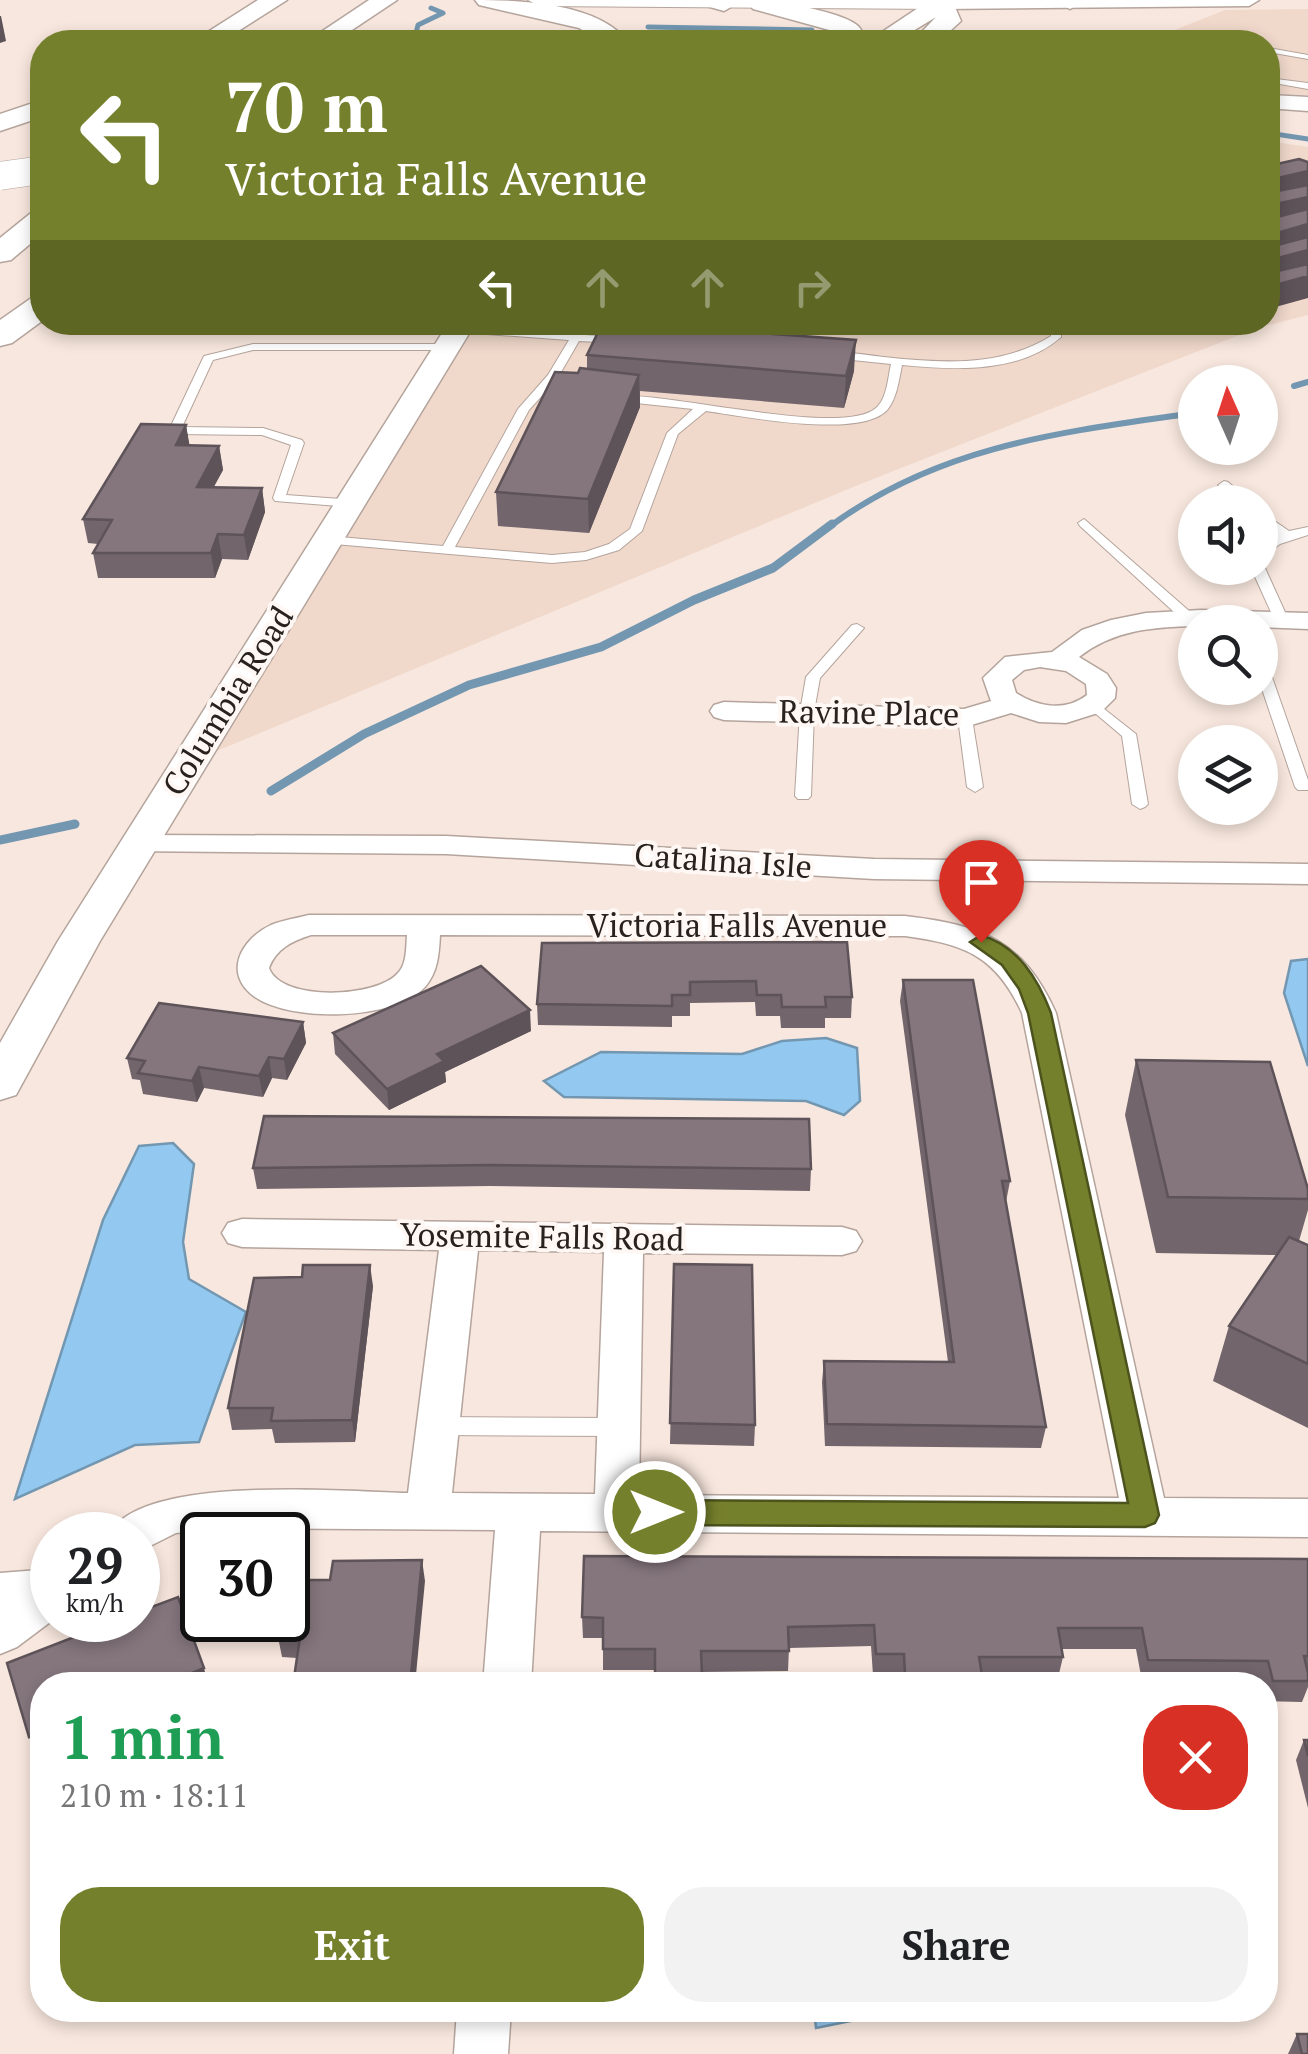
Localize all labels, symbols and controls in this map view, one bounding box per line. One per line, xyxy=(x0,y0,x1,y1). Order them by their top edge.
text: 70 m xyxy=(225,59,388,152)
icon: left xyxy=(60,70,190,200)
text: Victoria Falls Avenue xyxy=(225,148,648,208)
icon: left xyxy=(470,260,525,315)
icon: ahead xyxy=(575,260,630,315)
icon: ahead xyxy=(680,260,735,315)
icon: right xyxy=(785,260,840,315)
north arrow xyxy=(1178,365,1278,465)
map controls xyxy=(1178,365,1278,825)
button: sound xyxy=(1178,485,1278,585)
street label: Columbia Road xyxy=(152,598,302,803)
button: search xyxy=(1178,605,1278,705)
street label: Ravine Place xyxy=(778,689,960,735)
button: layers xyxy=(1178,725,1278,825)
street label: Catalina Isle xyxy=(633,833,813,887)
pin xyxy=(939,840,1024,943)
icon: arrive xyxy=(954,855,1009,910)
street label: Victoria Falls Avenue xyxy=(587,904,887,946)
street label: Yosemite Falls Road xyxy=(400,1213,685,1259)
position arrow xyxy=(603,1460,707,1564)
speed limit sign: 30 xyxy=(180,1512,310,1642)
text: 29 xyxy=(67,1532,123,1598)
text: km/h xyxy=(66,1586,124,1619)
text: 1 min xyxy=(60,1697,224,1776)
button: close xyxy=(1143,1705,1248,1810)
text: 210 m · 18:11 xyxy=(60,1774,248,1816)
button: Exit xyxy=(60,1887,644,2002)
button: Share xyxy=(664,1887,1248,2002)

